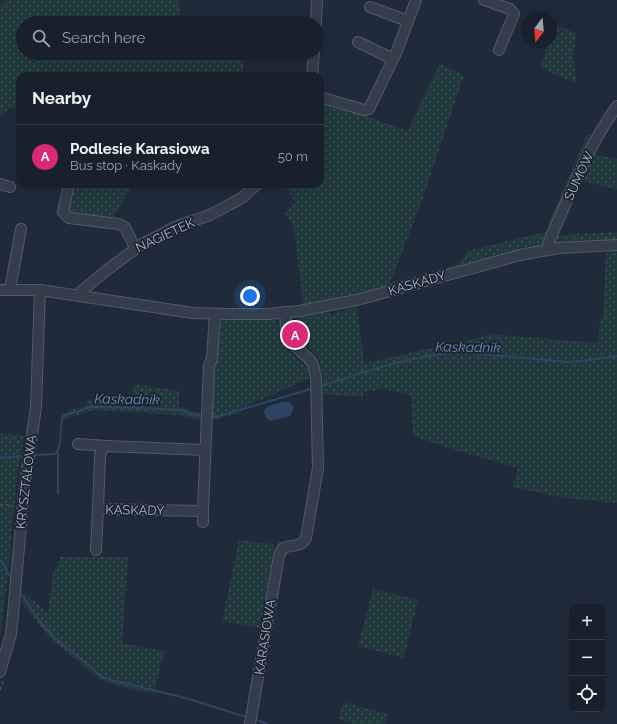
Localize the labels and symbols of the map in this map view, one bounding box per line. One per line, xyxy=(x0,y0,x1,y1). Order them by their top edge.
north arrow xyxy=(521,12,557,48)
street label: SUMÓW xyxy=(561,149,597,203)
street label: NAGIETEK xyxy=(133,215,197,255)
street label: KASKADY xyxy=(386,267,448,298)
your location xyxy=(240,286,260,306)
pin: A xyxy=(282,320,308,350)
water label: Kaskadnik xyxy=(435,338,501,356)
water label: Kaskadnik xyxy=(94,390,160,408)
street label: KRYSZTAŁOWA xyxy=(13,434,39,530)
street label: KASKADY xyxy=(105,502,165,518)
street label: KARASIOWA xyxy=(252,598,278,676)

